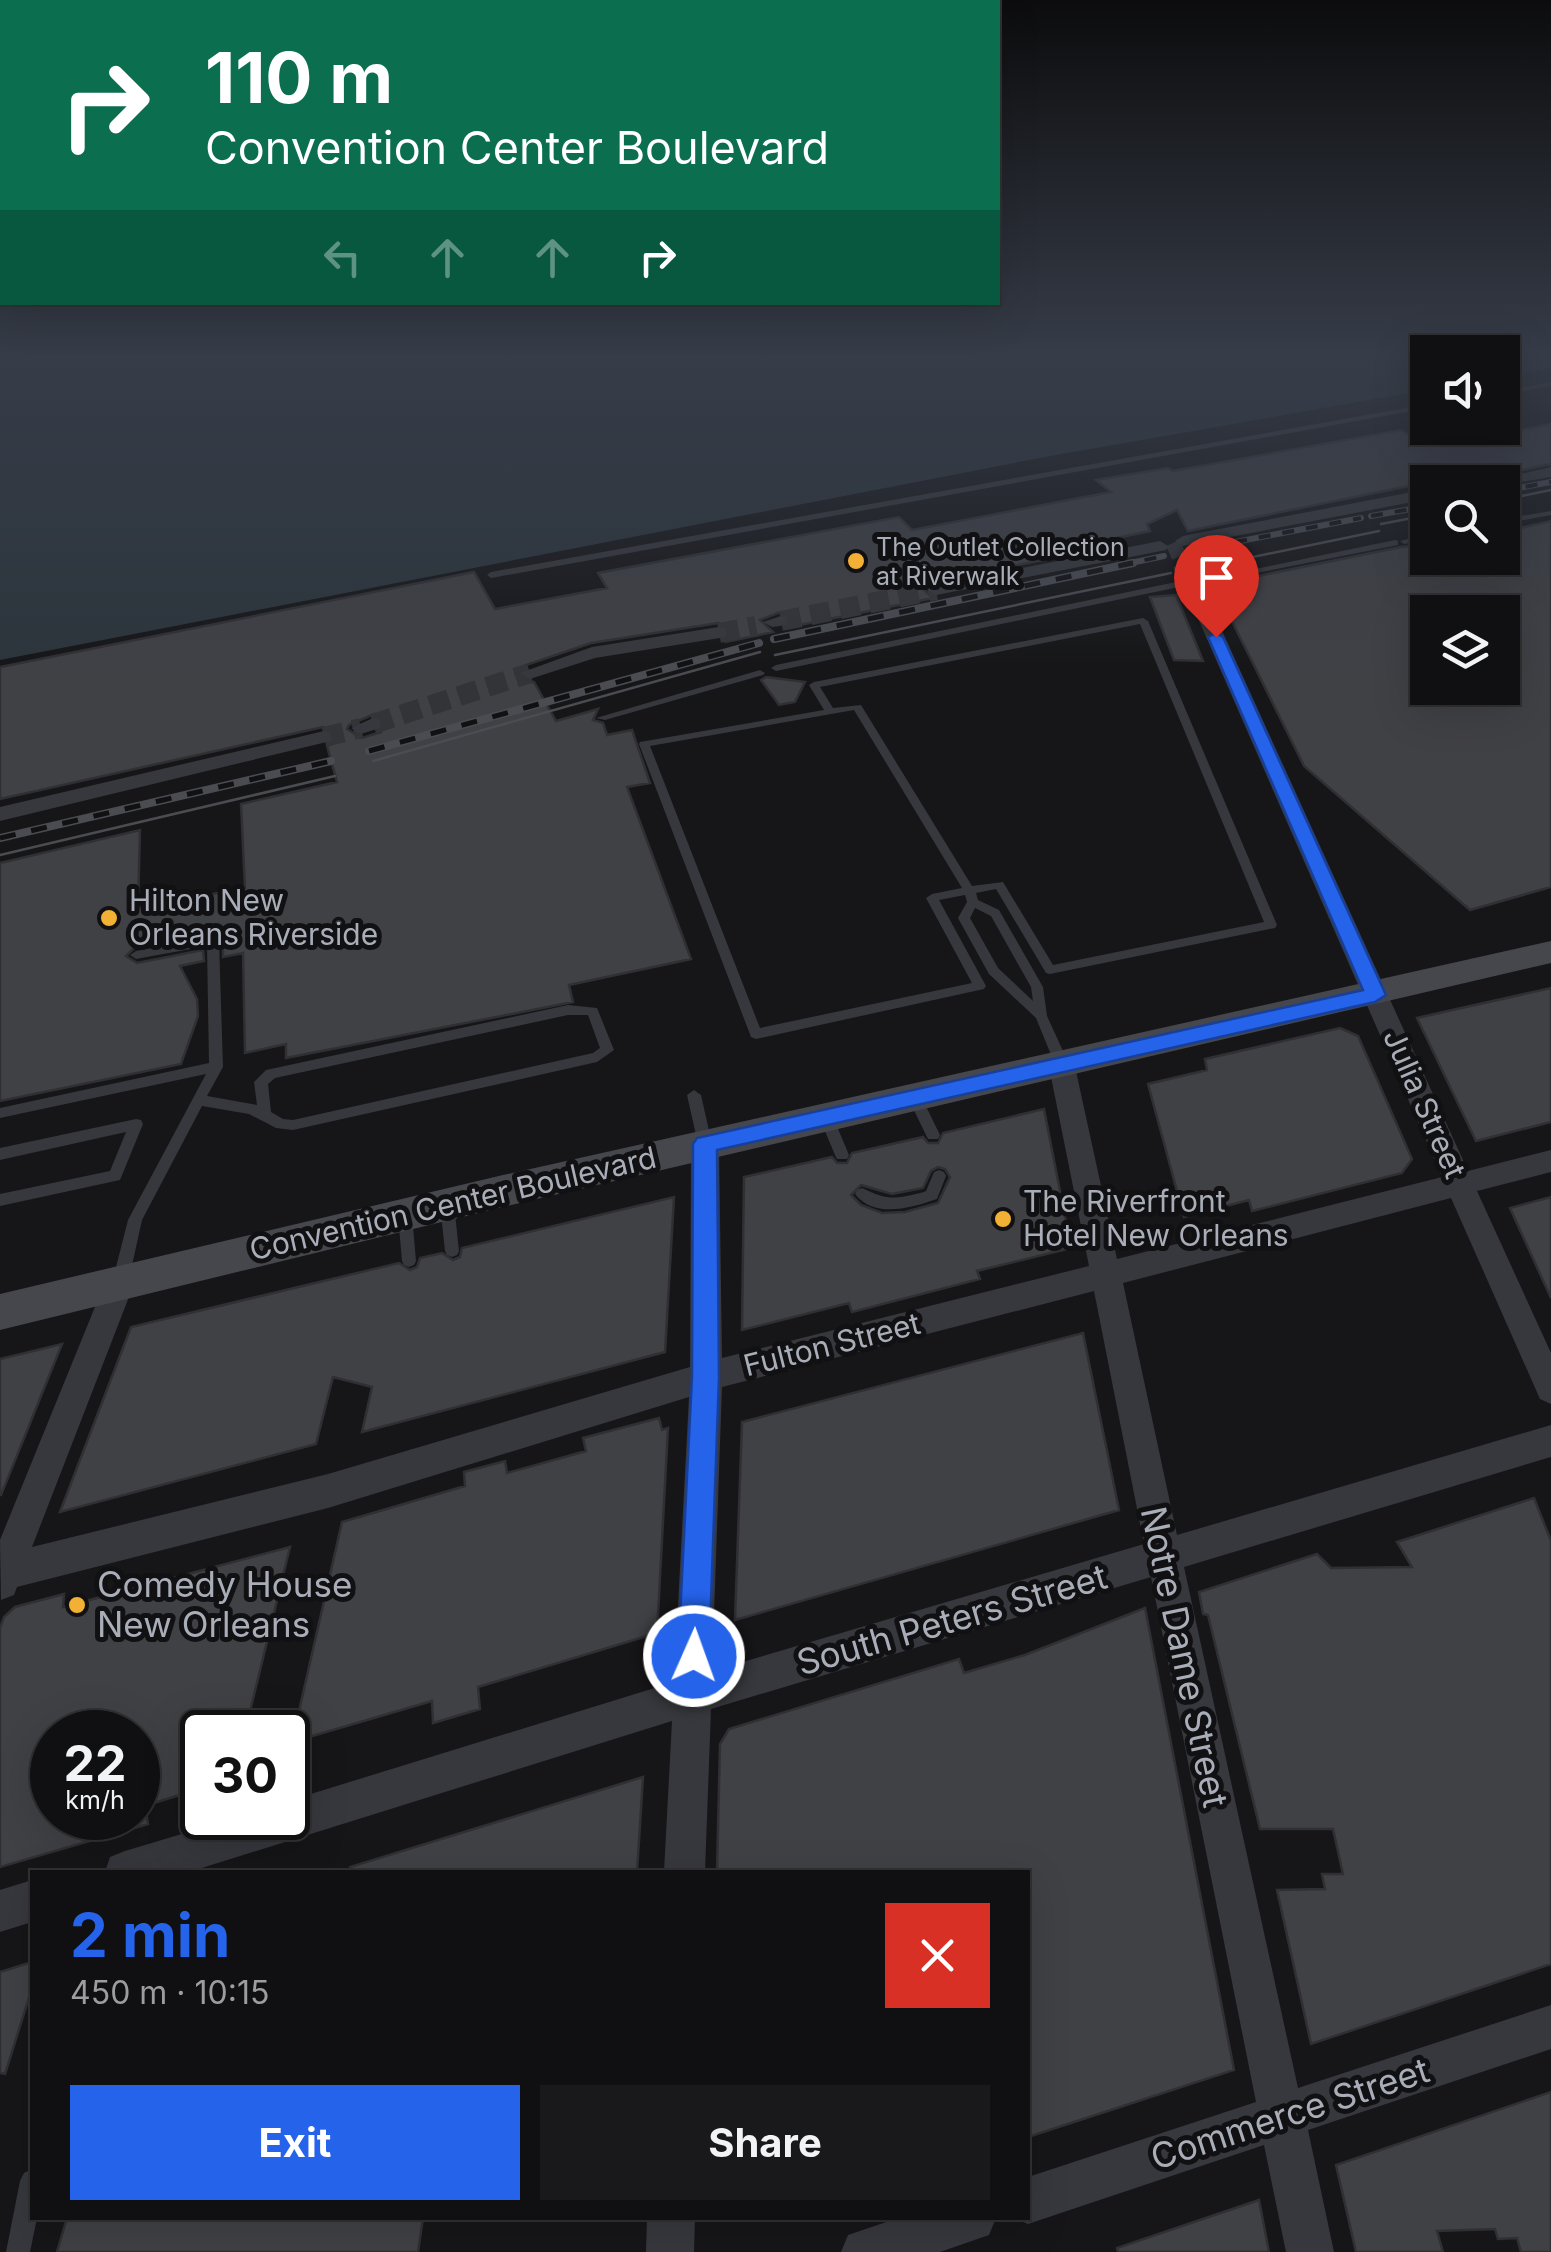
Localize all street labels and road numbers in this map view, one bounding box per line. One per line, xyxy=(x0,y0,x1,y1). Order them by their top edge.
street label: Julia Street xyxy=(1376,1023,1474,1184)
street label: Convention Center Boulevard xyxy=(246,1139,660,1267)
street label: Fulton Street xyxy=(740,1305,924,1383)
street label: Notre Dame Street xyxy=(1133,1503,1237,1811)
street label: South Peters Street xyxy=(792,1555,1112,1683)
street label: Commerce Street xyxy=(1145,2048,1434,2178)

